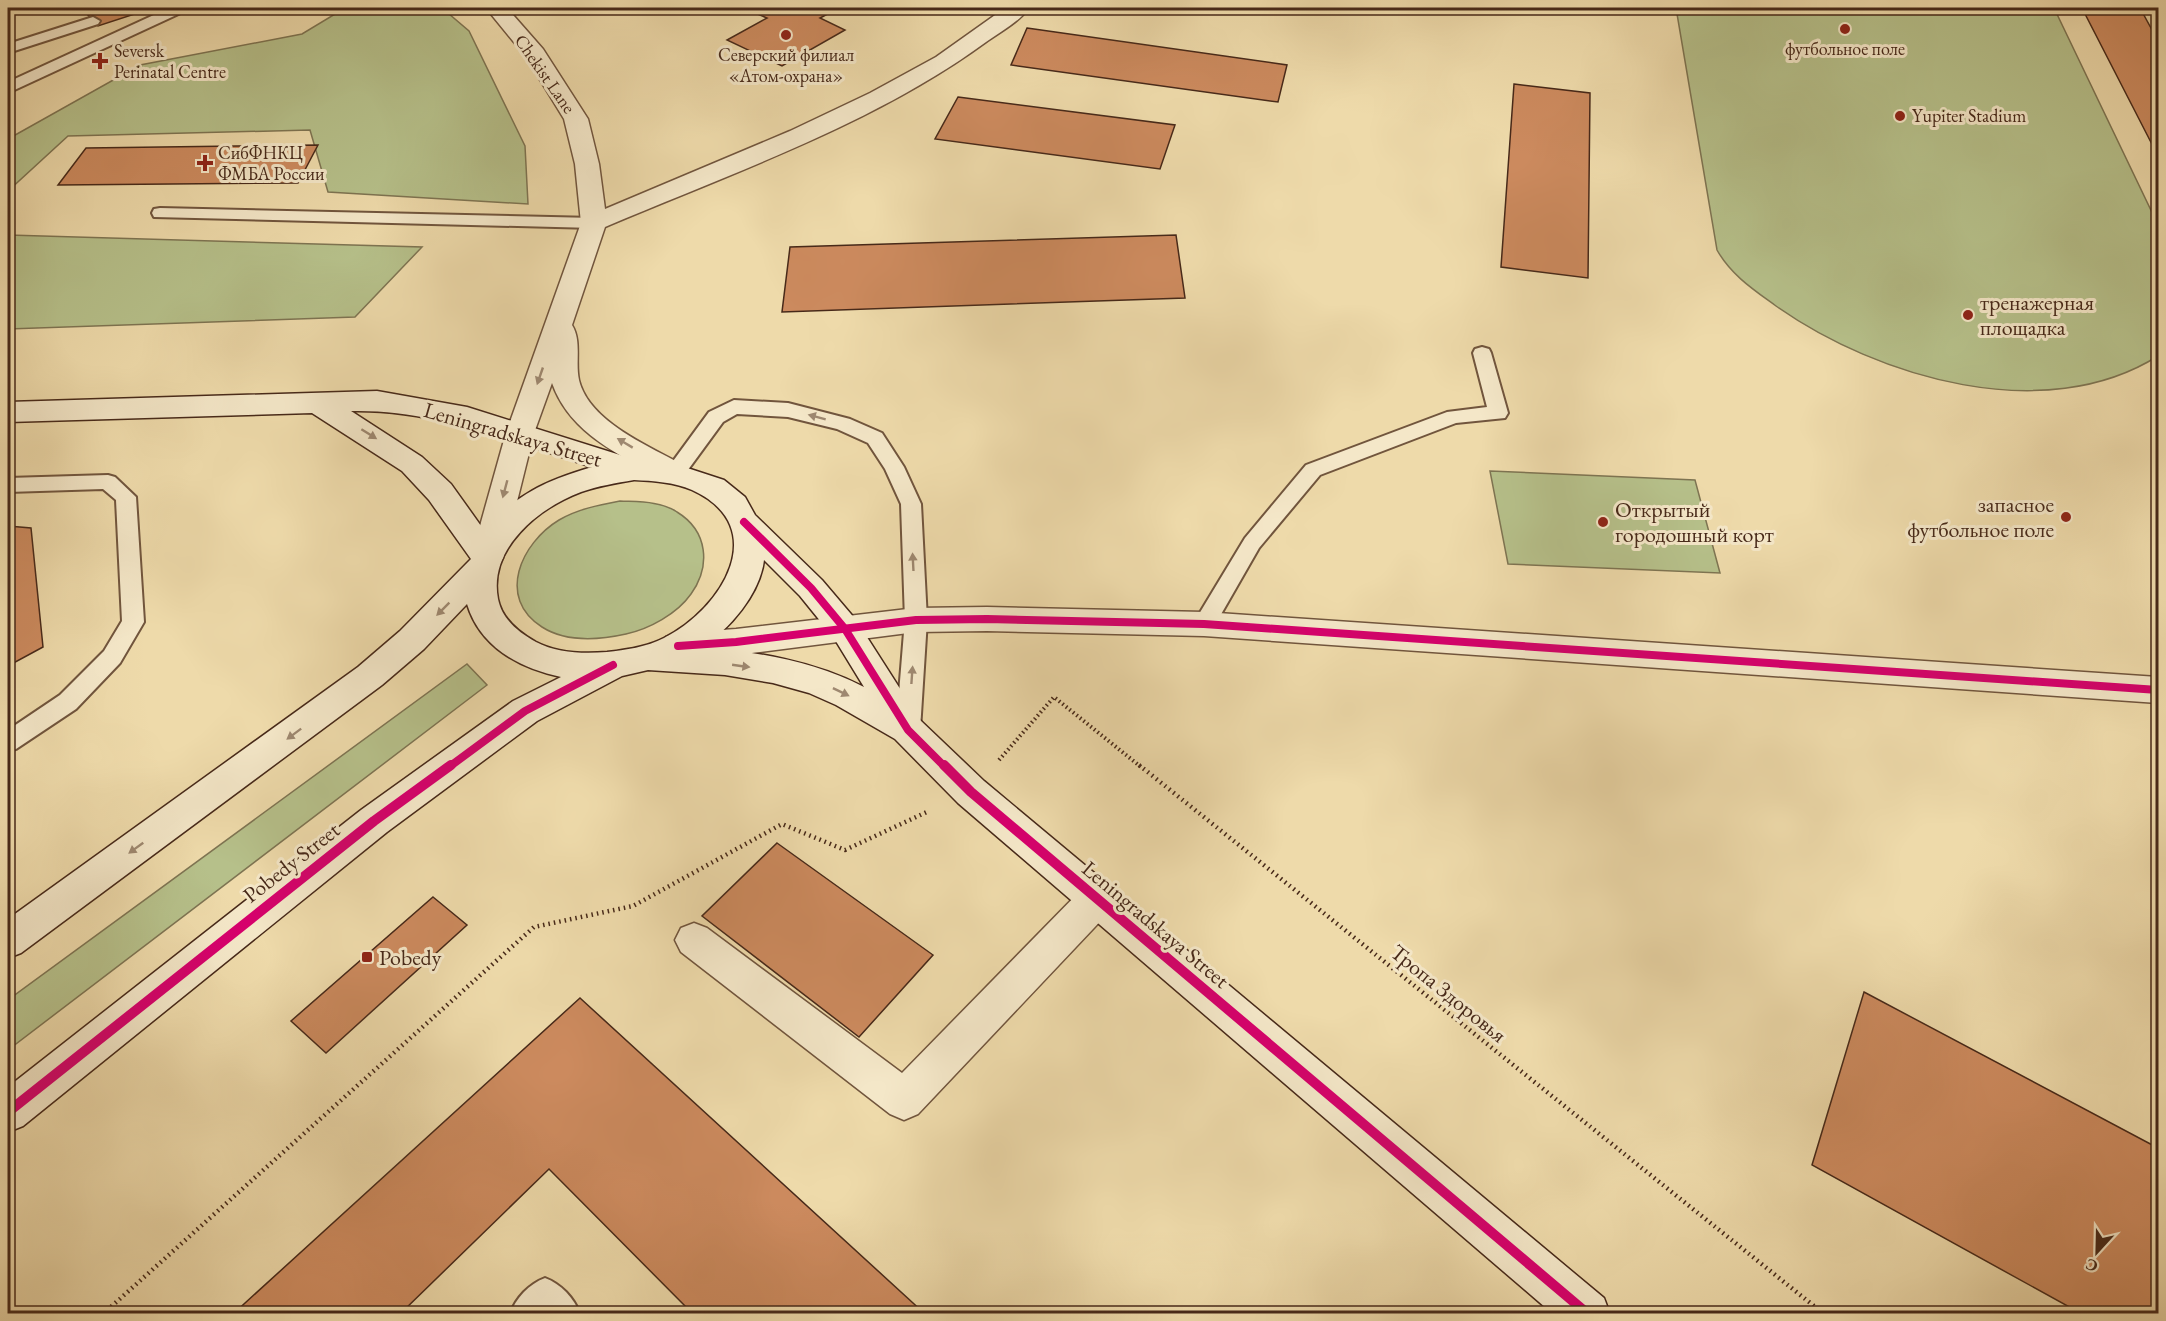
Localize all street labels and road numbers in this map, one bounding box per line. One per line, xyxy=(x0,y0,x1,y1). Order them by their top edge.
street label: Chekist Lane xyxy=(510,30,581,118)
street label: Leningradskaya Street xyxy=(421,395,605,474)
street label: Pobedy Street xyxy=(237,815,346,909)
street label: Leningradskaya Street xyxy=(1076,854,1235,995)
street label: Тропа Здоровья xyxy=(1385,938,1513,1049)

